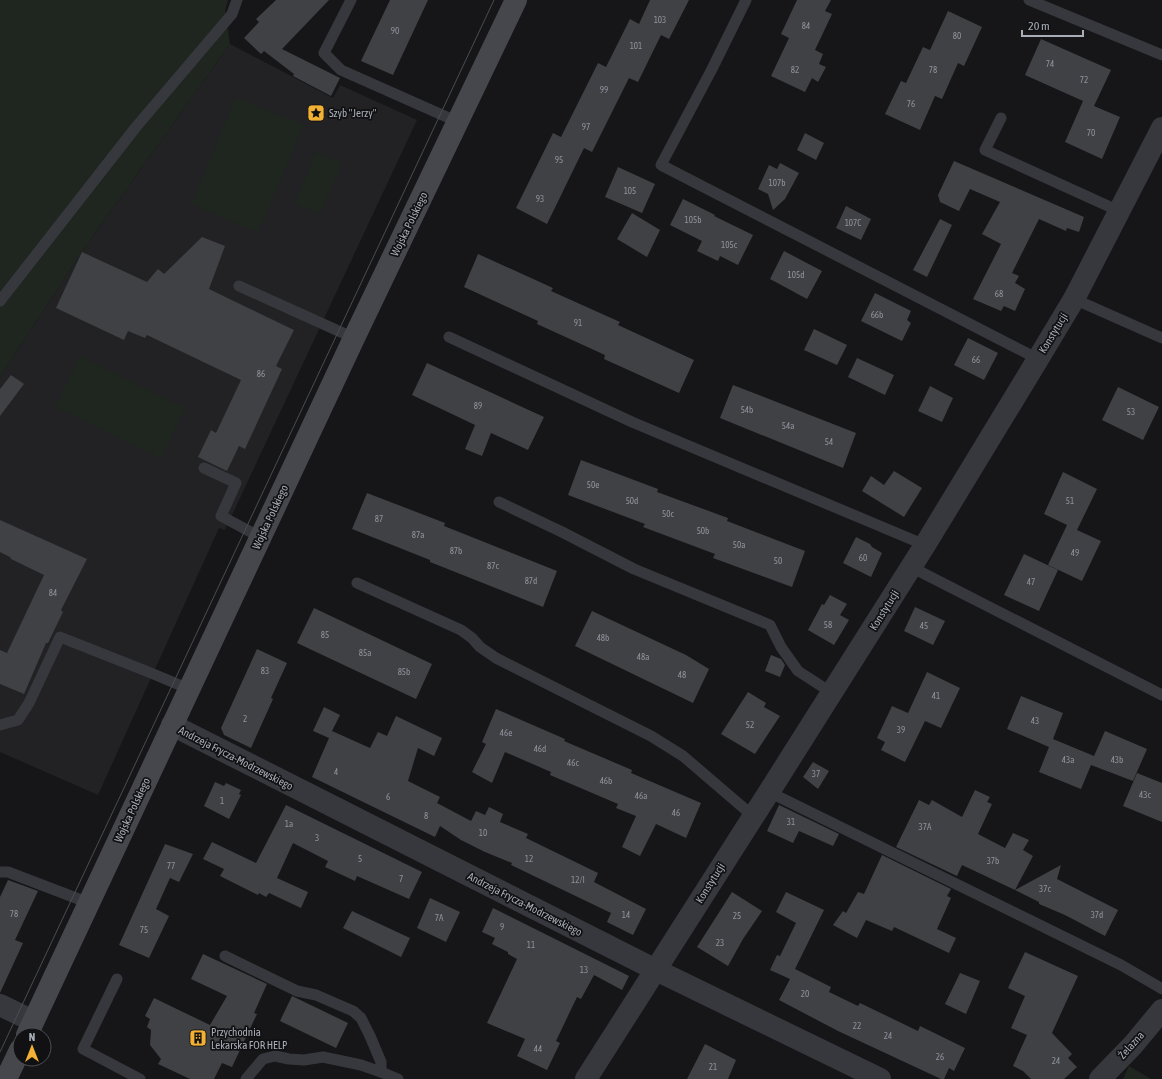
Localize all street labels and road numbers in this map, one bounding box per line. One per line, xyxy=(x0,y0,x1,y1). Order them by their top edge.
street label: Wojska Polskiego xyxy=(388,190,430,258)
street label: Konstytucji xyxy=(1036,311,1070,355)
street label: Wojska Polskiego xyxy=(250,483,290,551)
street label: Konstytucji xyxy=(867,588,901,632)
street label: Andrzeja Frycza-Modrzewskiego xyxy=(177,724,295,792)
street label: Wojska Polskiego xyxy=(112,776,152,844)
street label: Konstytucji xyxy=(693,861,727,905)
street label: Andrzeja Frycza-Modrzewskiego xyxy=(466,870,584,938)
street label: Żelazna xyxy=(1116,1029,1146,1061)

